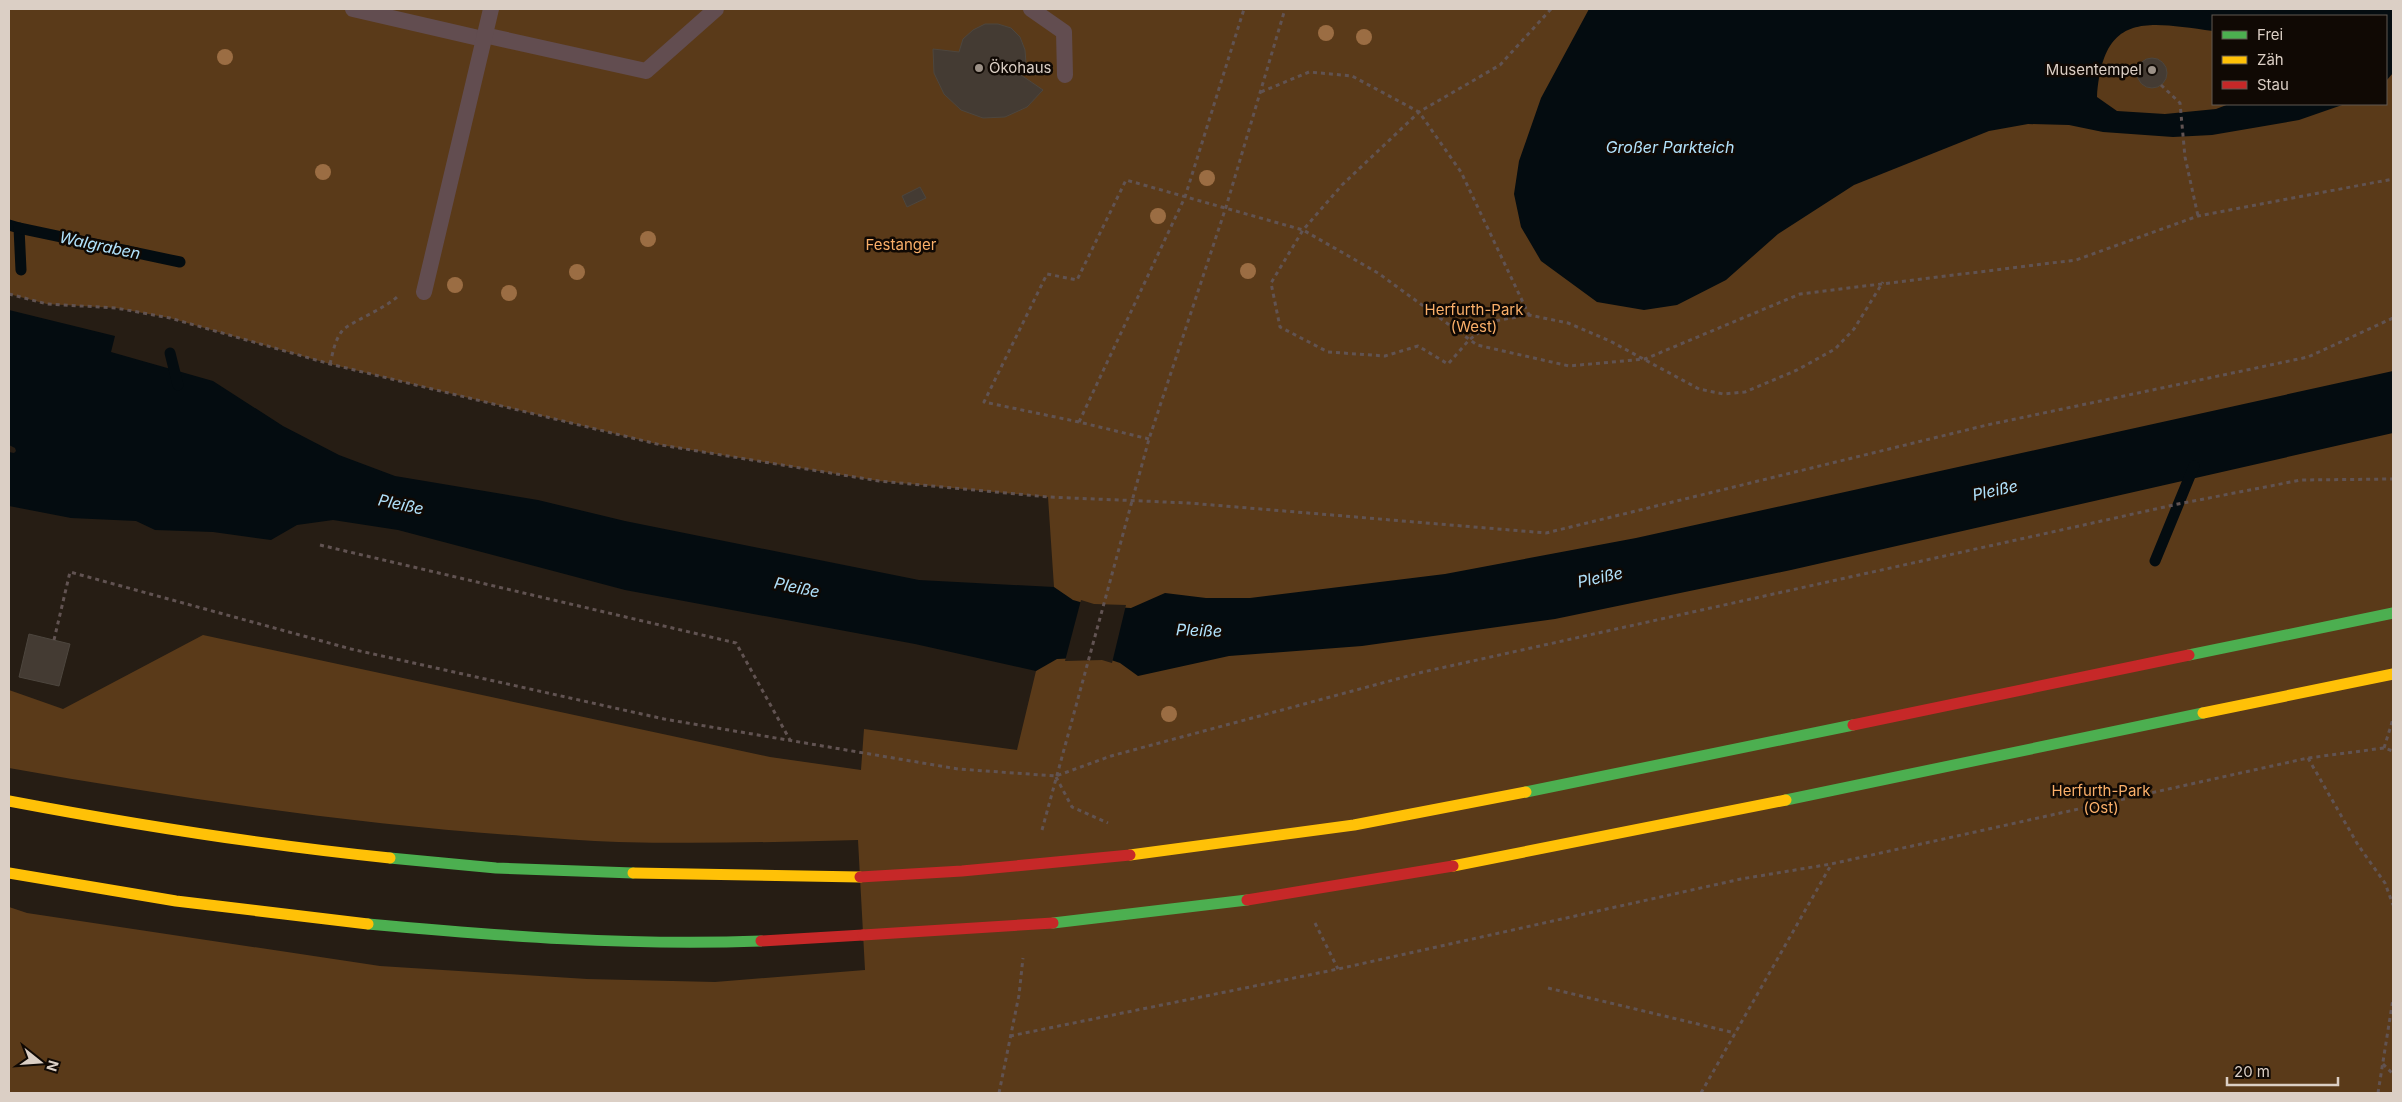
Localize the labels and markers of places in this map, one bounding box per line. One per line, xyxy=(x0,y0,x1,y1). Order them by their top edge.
place label: Ökohaus xyxy=(989,58,1052,77)
place label: Musentempel xyxy=(2046,60,2142,79)
marker: Ökohaus xyxy=(973,62,985,74)
marker: Musentempel xyxy=(2146,64,2158,76)

